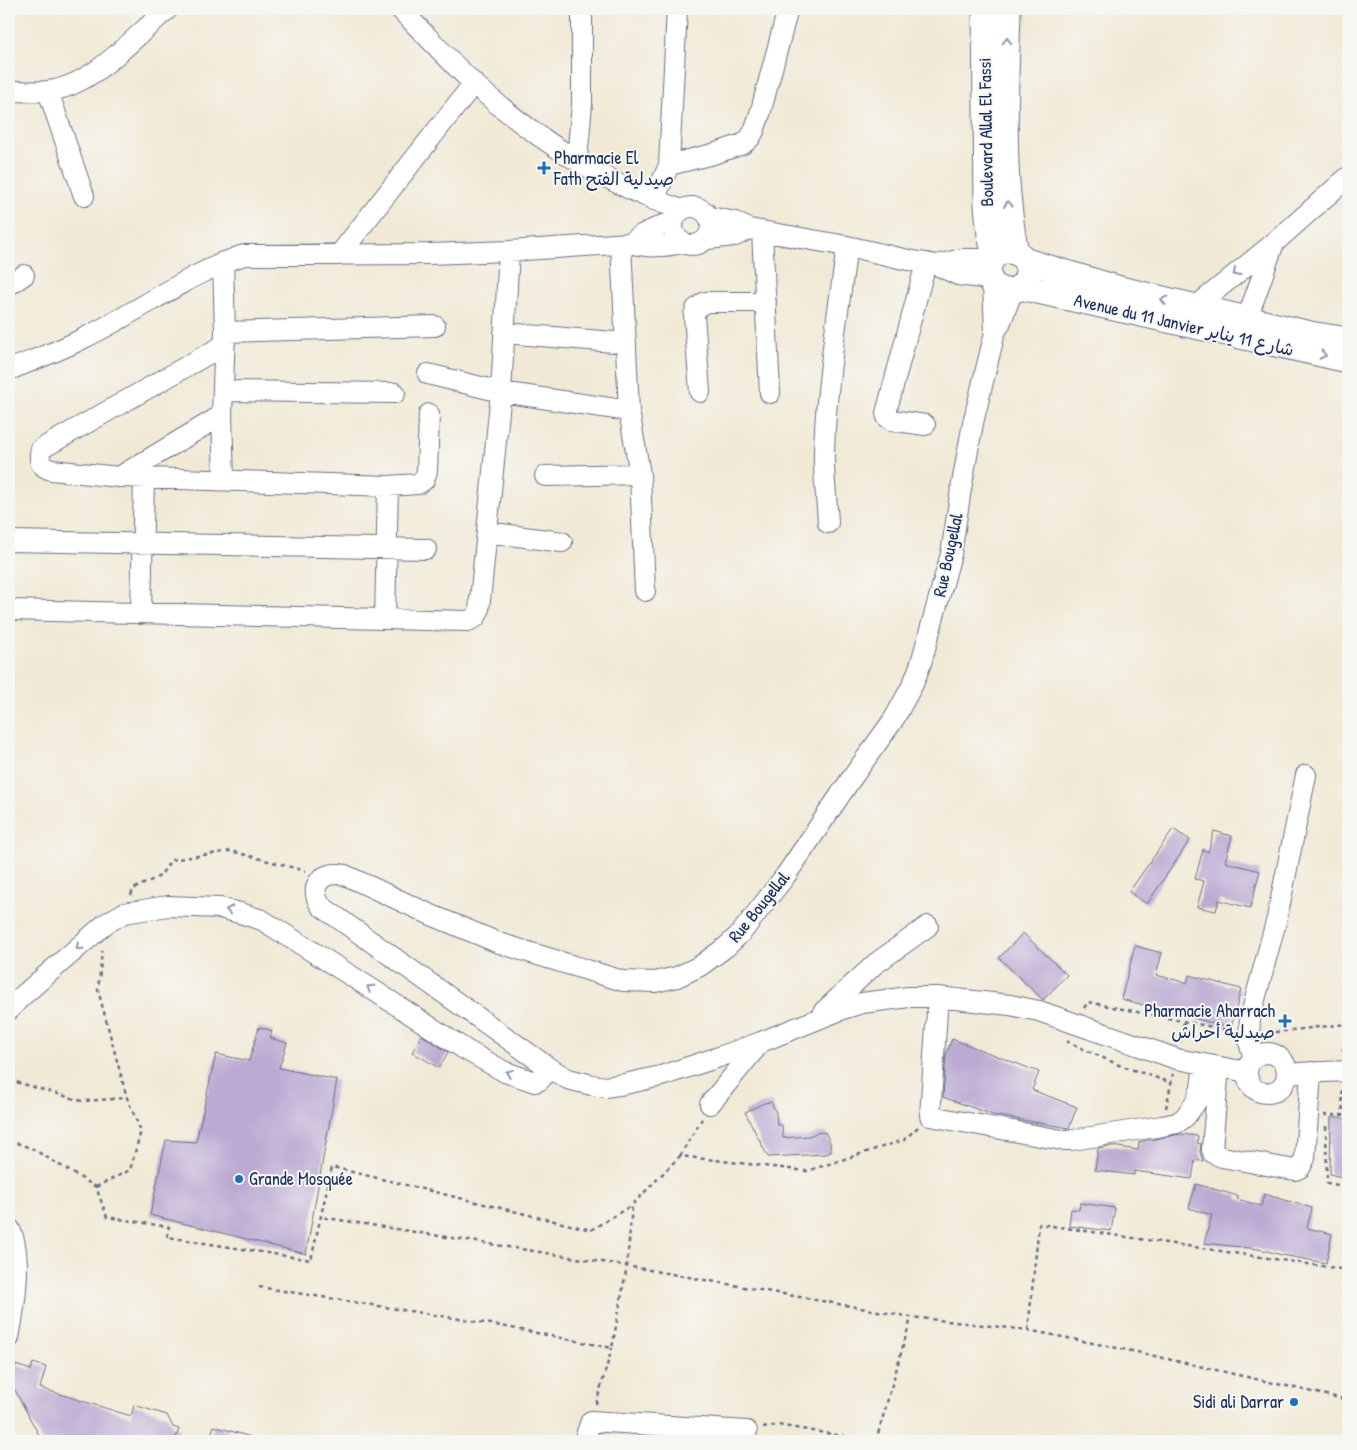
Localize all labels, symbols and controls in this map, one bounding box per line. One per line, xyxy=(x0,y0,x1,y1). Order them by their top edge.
one-way arrow xyxy=(1002,37,1012,45)
street label: Boulevard Allal El Fassi xyxy=(972,57,999,207)
place label: Pharmacie El Fath صيدلية الفتح xyxy=(553,145,674,191)
marker: Pharmacie El Fath صيدلية الفتح xyxy=(538,162,550,174)
one-way arrow xyxy=(1003,199,1014,207)
one-way arrow xyxy=(1233,268,1242,276)
street label: Avenue du 11 Janvier شارع 11 يناير xyxy=(1072,287,1297,362)
one-way arrow xyxy=(1159,295,1168,306)
one-way arrow xyxy=(1319,350,1328,360)
street label: Rue Bougellal xyxy=(926,511,969,599)
street label: Rue Bougellal xyxy=(722,866,795,948)
one-way arrow xyxy=(224,905,233,916)
one-way arrow xyxy=(75,941,84,950)
one-way arrow xyxy=(367,985,376,994)
place label: Pharmacie Aharrach صيدلية أحراش xyxy=(1144,998,1275,1044)
marker: Pharmacie Aharrach صيدلية أحراش xyxy=(1279,1015,1291,1027)
one-way arrow xyxy=(505,1069,513,1079)
place label: Grande Mosquée xyxy=(249,1166,353,1191)
marker: Grande Mosquée xyxy=(233,1173,245,1185)
place label: Sidi ali Darrar xyxy=(1193,1389,1284,1414)
marker: Sidi ali Darrar xyxy=(1288,1396,1300,1408)

